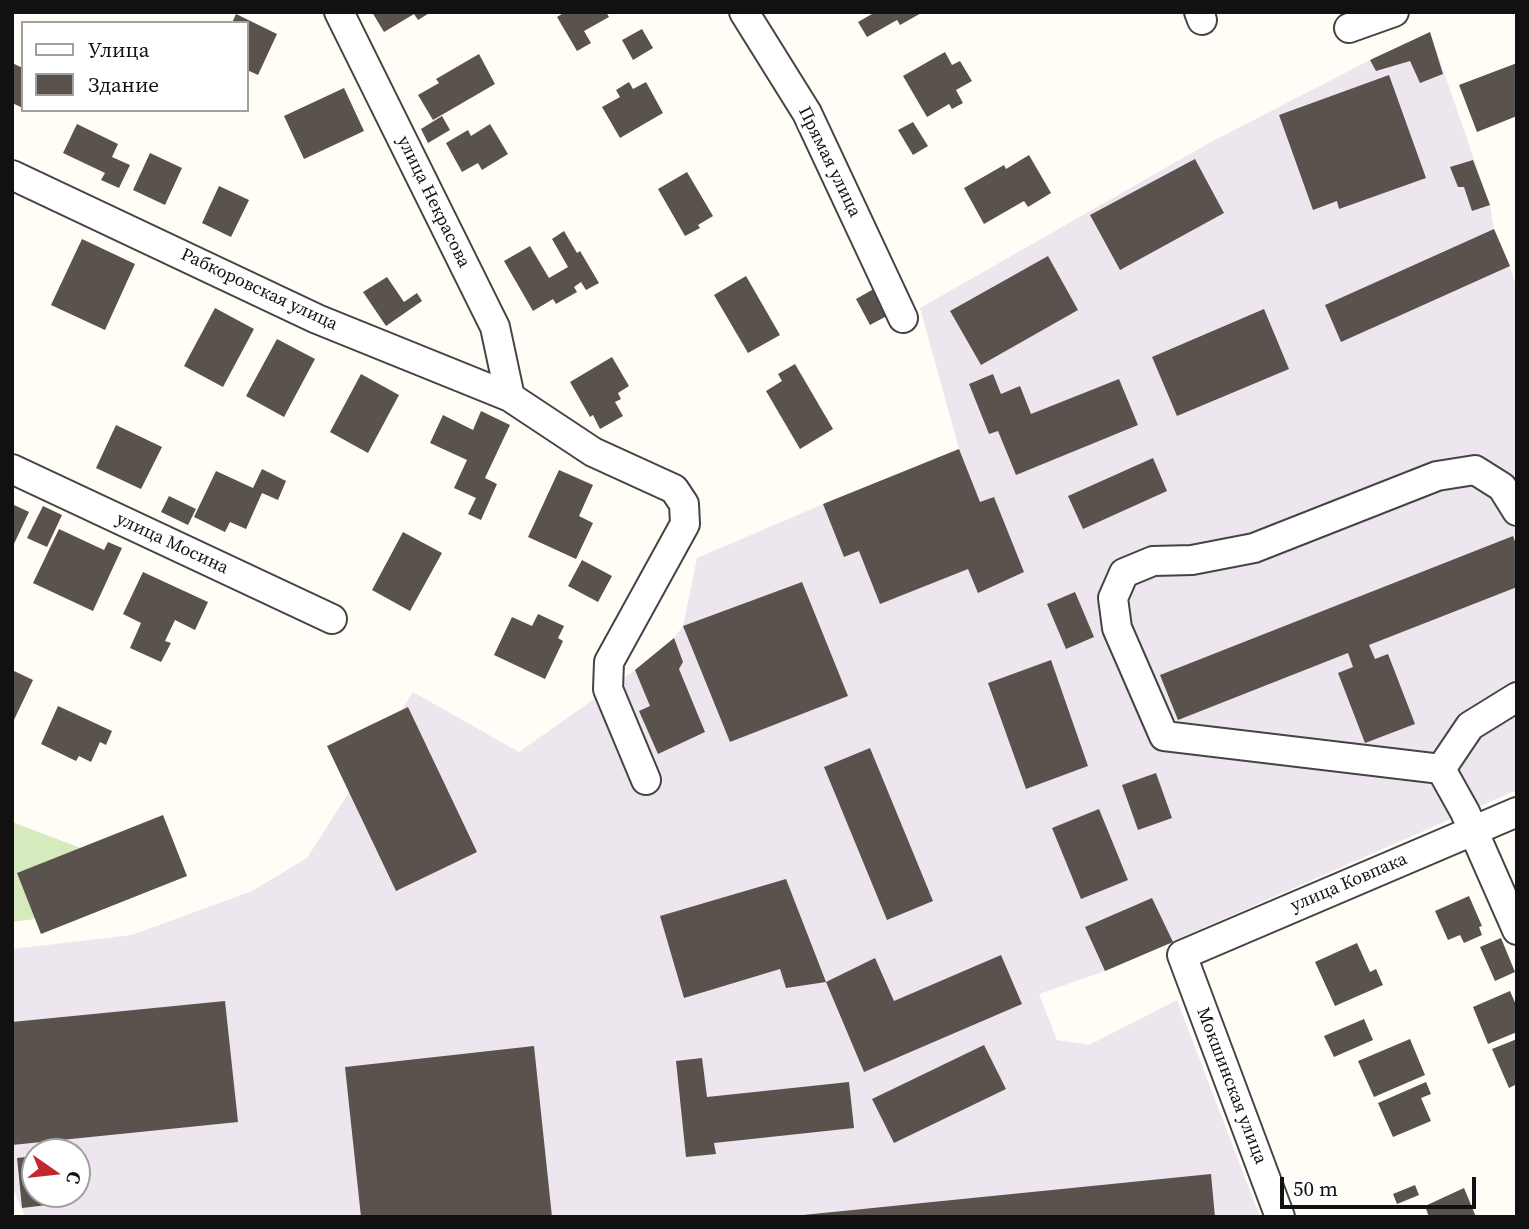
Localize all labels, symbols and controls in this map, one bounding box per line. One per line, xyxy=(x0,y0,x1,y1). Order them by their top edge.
legend xyxy=(21,21,248,112)
text: Улица xyxy=(88,35,149,64)
text: Здание xyxy=(88,70,159,99)
street label: Прямая улица xyxy=(793,103,865,221)
street label: улица Некрасова xyxy=(392,132,474,272)
street label: Рабкоровская улица xyxy=(177,244,341,336)
street label: улица Мосина xyxy=(112,509,232,579)
street label: улица Ковпака xyxy=(1288,849,1410,917)
street label: Мокшинская улица xyxy=(1191,1005,1271,1167)
north arrow xyxy=(21,1138,91,1208)
scale bar xyxy=(1284,1162,1480,1206)
text: С xyxy=(60,1169,88,1186)
text: 50 m xyxy=(1293,1174,1338,1203)

